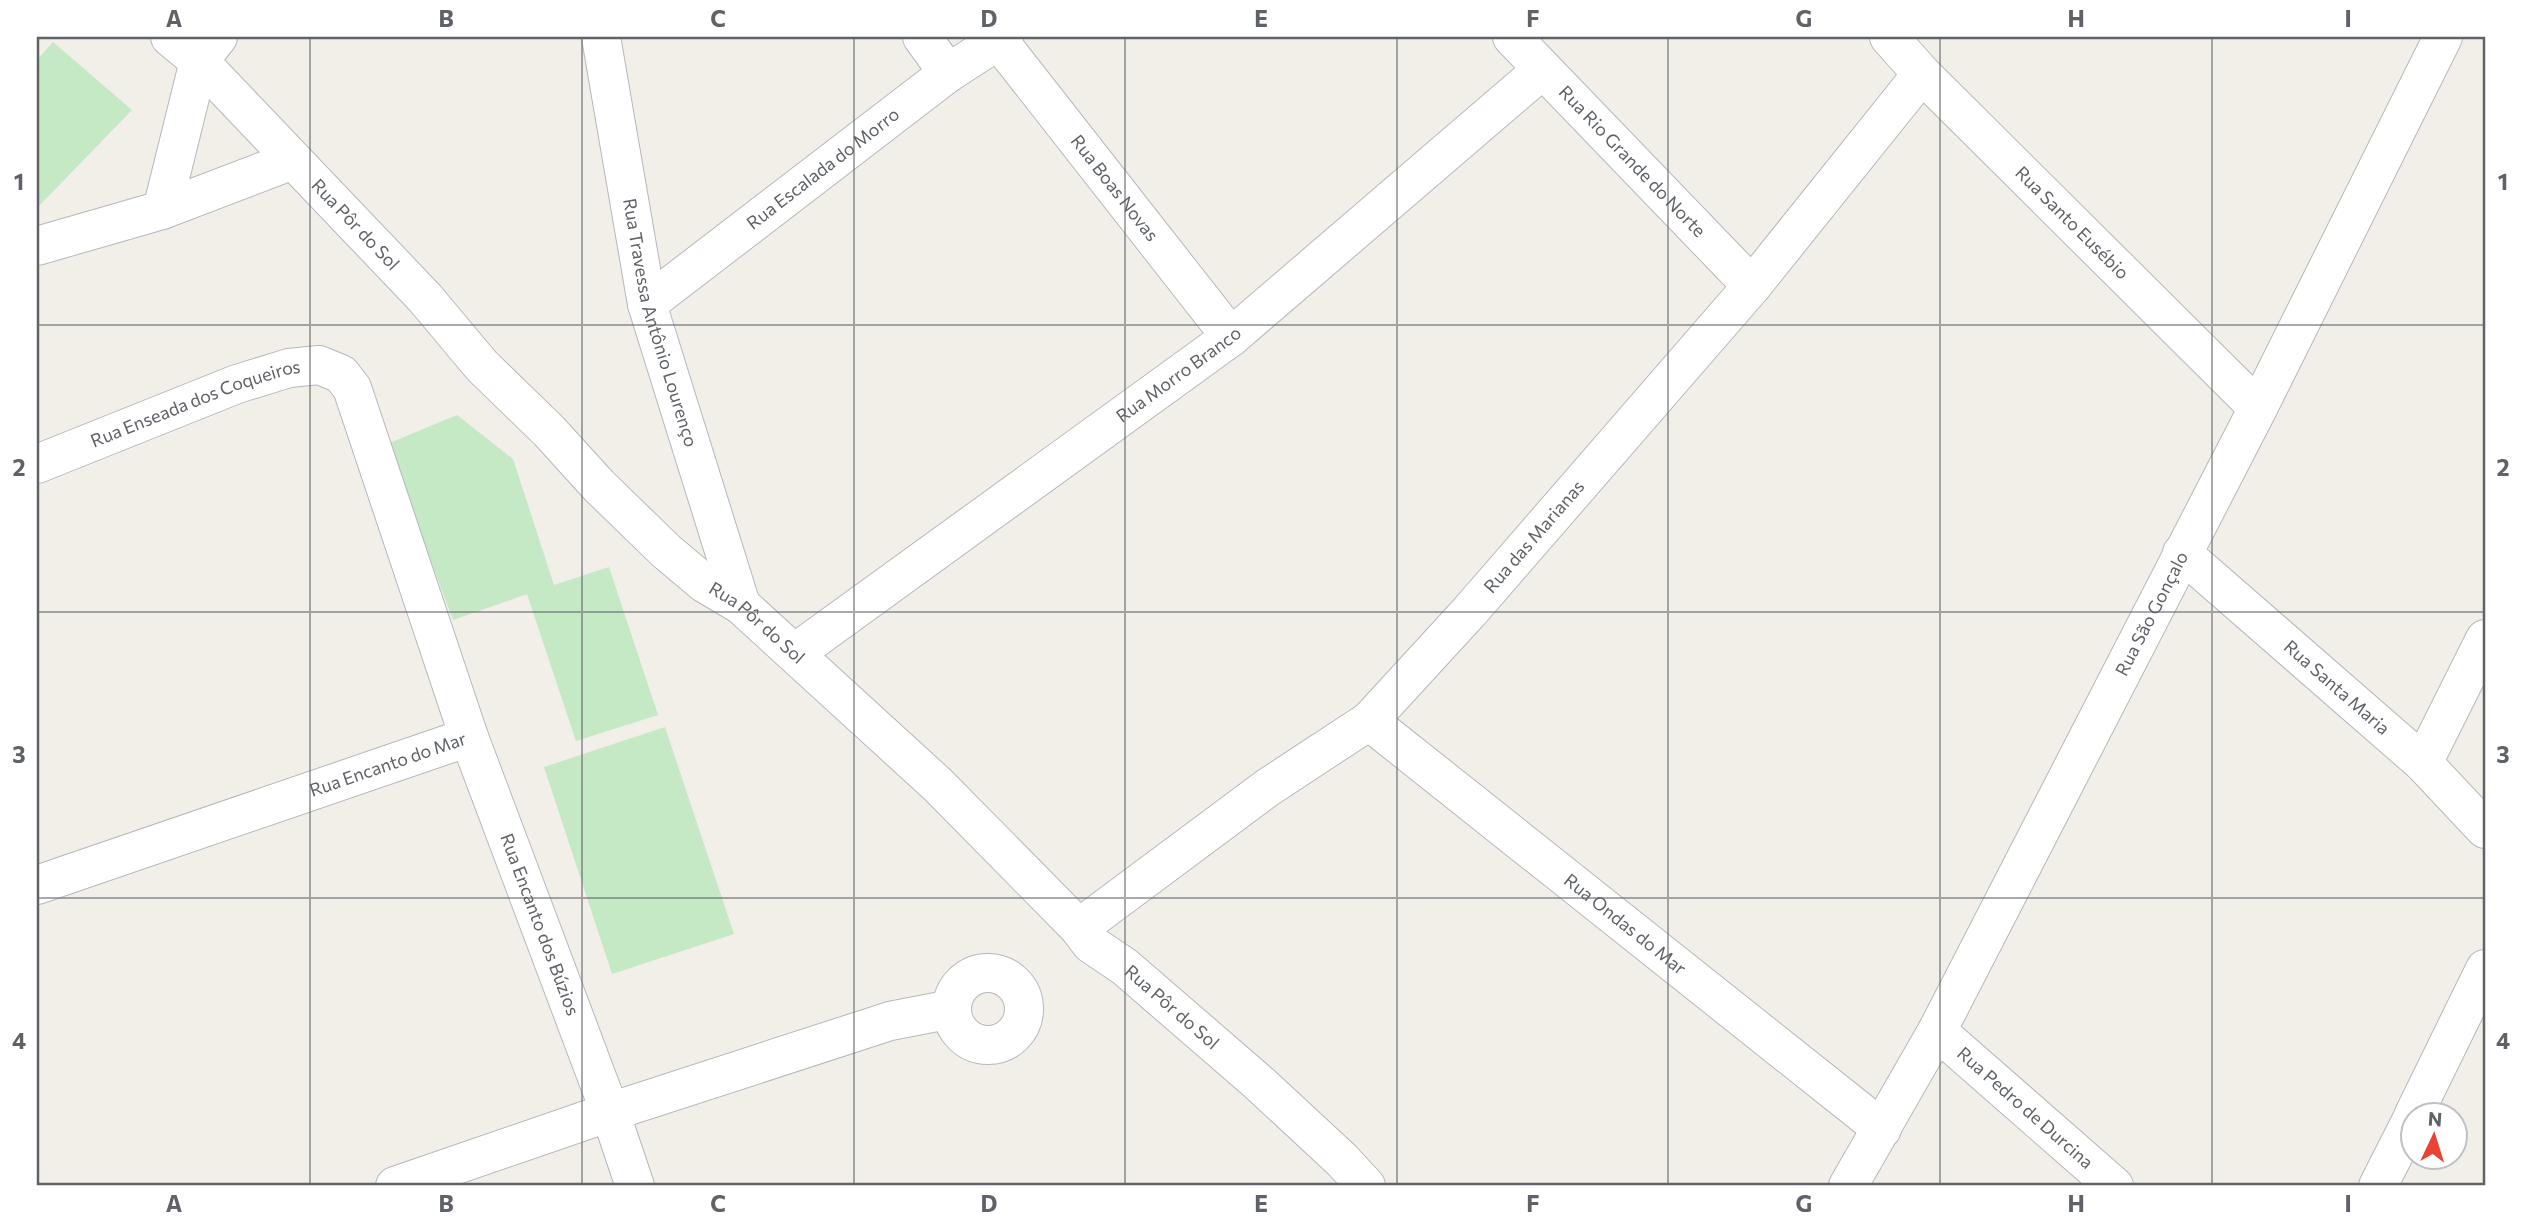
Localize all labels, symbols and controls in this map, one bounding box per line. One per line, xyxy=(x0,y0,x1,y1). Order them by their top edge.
text: A xyxy=(166,4,183,32)
text: B xyxy=(438,4,454,32)
text: C xyxy=(710,4,726,32)
text: D xyxy=(981,4,998,32)
text: E xyxy=(1254,4,1268,32)
text: F xyxy=(1526,4,1540,32)
text: G xyxy=(1796,4,1812,32)
text: H xyxy=(2067,4,2085,32)
text: I xyxy=(2344,4,2352,32)
street label: Rua Rio Grande do Norte xyxy=(1555,80,1711,241)
street label: Rua Escalada do Morro xyxy=(742,102,903,234)
street label: Rua Boas Novas xyxy=(1067,130,1164,245)
street label: Rua Santo Eusébio xyxy=(2011,161,2134,283)
text: 1 xyxy=(14,167,24,195)
text: 1 xyxy=(2498,167,2508,195)
street label: Rua Pôr do Sol xyxy=(307,174,405,274)
street label: Rua Travessa Antônio Lourenço xyxy=(619,196,703,449)
street label: Rua Morro Branco xyxy=(1111,321,1245,427)
street label: Rua Enseada dos Coqueiros xyxy=(87,355,301,451)
text: 2 xyxy=(12,453,26,481)
text: 2 xyxy=(2496,453,2510,481)
street label: Rua das Marianas xyxy=(1479,475,1588,597)
street label: Rua São Gonçalo xyxy=(2110,547,2192,679)
street label: Rua Pôr do Sol xyxy=(705,577,810,668)
street label: Rua Santa Maria xyxy=(2280,635,2395,739)
street label: Rua Encanto do Mar xyxy=(306,727,469,801)
text: 3 xyxy=(12,740,26,768)
text: 3 xyxy=(2496,740,2510,768)
street label: Rua Encanto dos Búzios xyxy=(496,830,585,1018)
street label: Rua Ondas do Mar xyxy=(1560,869,1691,979)
street label: Rua Pôr do Sol xyxy=(1121,960,1224,1053)
text: 4 xyxy=(12,1026,26,1054)
text: 4 xyxy=(2496,1026,2510,1054)
street label: Rua Pedro de Durcina xyxy=(1953,1042,2098,1173)
north arrow xyxy=(2400,1100,2470,1170)
text: N xyxy=(2427,1107,2443,1131)
text: A xyxy=(166,1189,183,1217)
text: B xyxy=(438,1189,454,1217)
text: C xyxy=(710,1189,726,1217)
text: D xyxy=(981,1189,998,1217)
text: E xyxy=(1254,1189,1268,1217)
text: F xyxy=(1526,1189,1540,1217)
text: G xyxy=(1796,1189,1812,1217)
text: H xyxy=(2067,1189,2085,1217)
text: I xyxy=(2344,1189,2352,1217)

